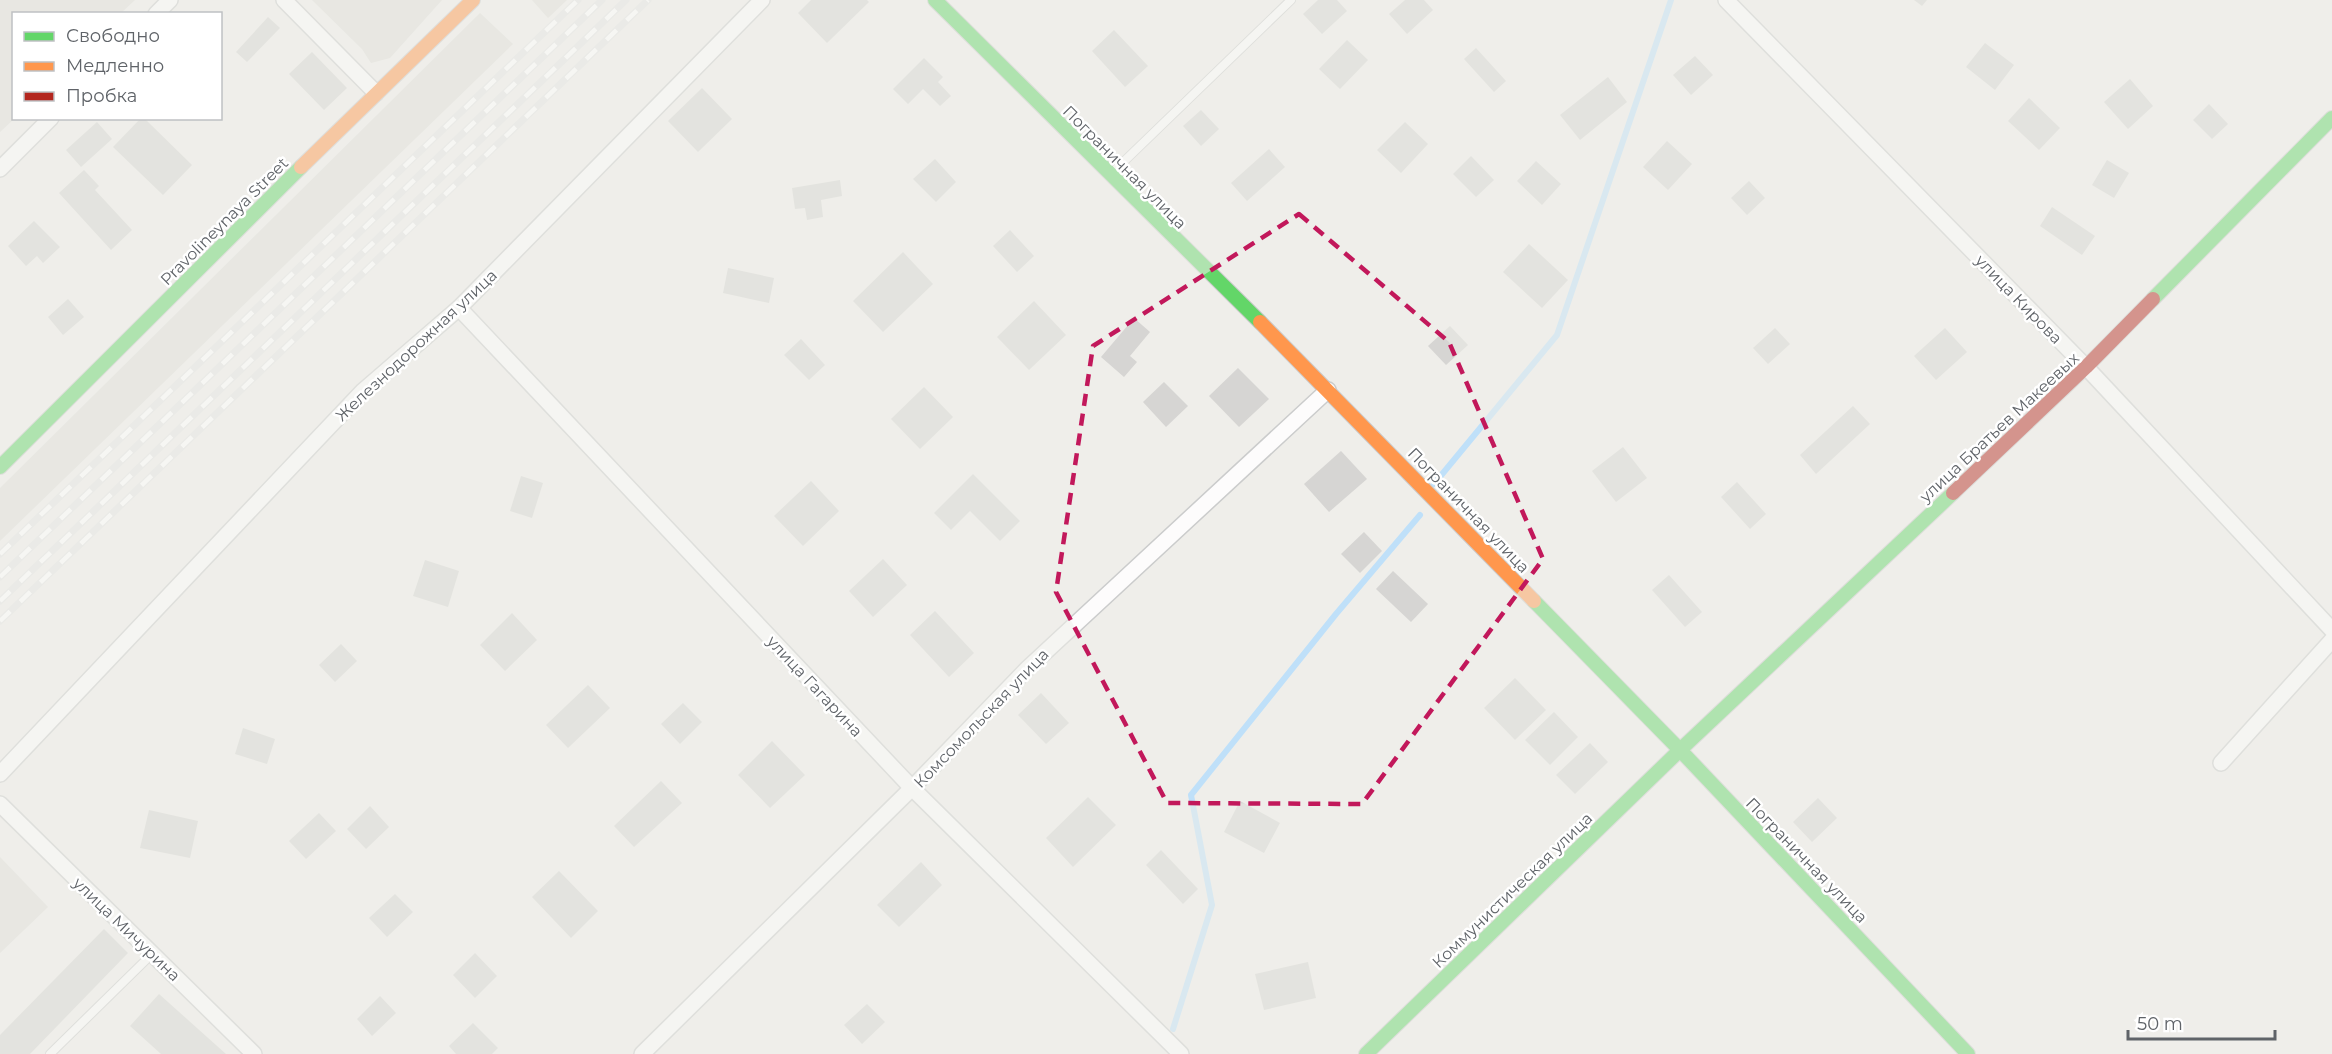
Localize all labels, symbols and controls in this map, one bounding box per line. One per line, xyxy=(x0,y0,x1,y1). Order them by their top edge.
legend xyxy=(12,12,222,120)
text: Свободно xyxy=(66,25,160,47)
text: Медленно xyxy=(66,55,164,77)
text: Пробка xyxy=(66,85,137,107)
street label: Пограничная улица xyxy=(1059,102,1190,233)
street label: Pravolineynaya Street xyxy=(157,153,292,289)
street label: улица Кирова xyxy=(1971,250,2066,348)
street label: Железнодорожная улица xyxy=(332,266,501,425)
street label: улица Братьев Макеевых xyxy=(1915,348,2083,507)
street label: Пограничная улица xyxy=(1404,444,1533,577)
street label: улица Гагарина xyxy=(762,631,866,741)
street label: Комсомольская улица xyxy=(910,645,1053,792)
street label: Пограничная улица xyxy=(1742,794,1871,927)
street label: Коммунистическая улица xyxy=(1428,809,1596,972)
street label: улица Мичурина xyxy=(69,873,184,985)
scale bar xyxy=(2128,1003,2275,1041)
text: 50 m xyxy=(2137,1013,2183,1035)

